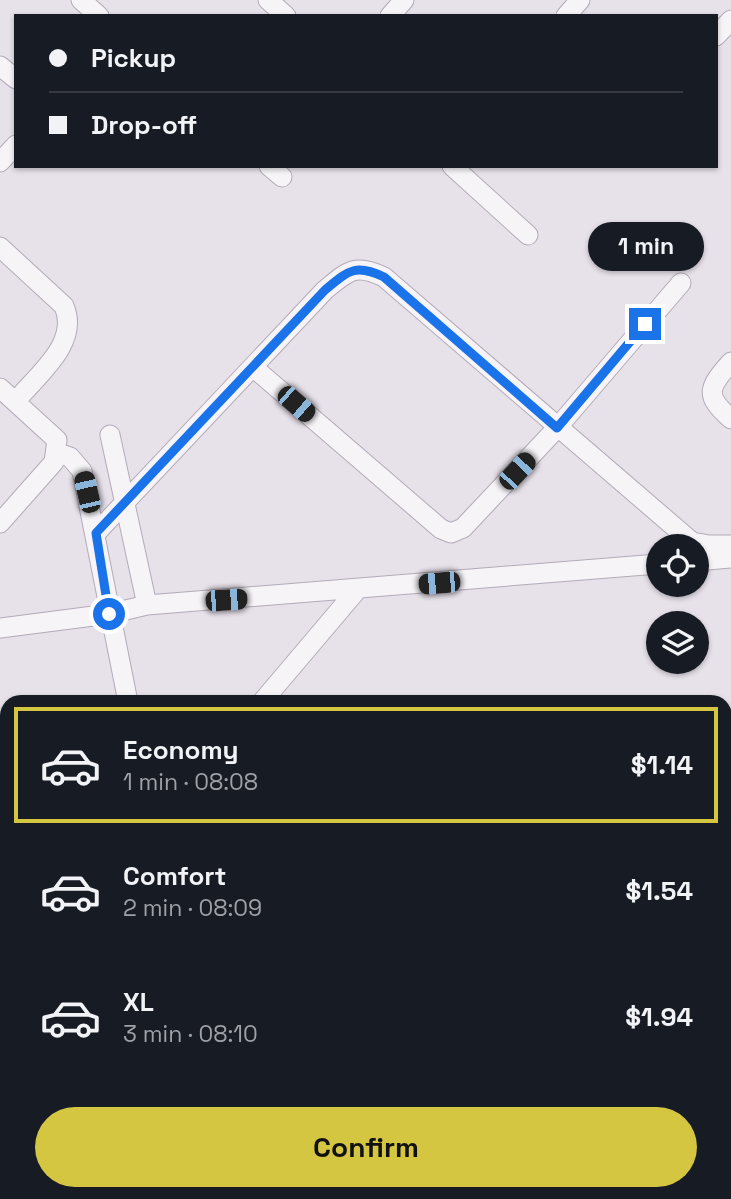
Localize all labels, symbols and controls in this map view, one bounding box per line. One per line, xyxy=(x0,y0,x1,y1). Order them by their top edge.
text: Pickup xyxy=(91,41,176,75)
text: Drop-off xyxy=(91,108,197,142)
callout: 1 min xyxy=(587,222,703,272)
text: 1 min xyxy=(618,231,674,261)
route end xyxy=(629,308,661,340)
car xyxy=(274,382,319,426)
car xyxy=(495,448,540,494)
car xyxy=(73,469,102,515)
map controls xyxy=(646,534,709,674)
button: locate xyxy=(646,534,709,597)
car xyxy=(418,571,461,595)
car xyxy=(205,588,248,612)
route start xyxy=(93,598,125,630)
button: layers xyxy=(646,611,709,674)
text: Economy xyxy=(123,733,239,767)
icon: car xyxy=(39,734,102,797)
text: $1.14 xyxy=(631,748,693,782)
text: 1 min · 08:08 xyxy=(123,767,258,797)
text: Comfort xyxy=(123,859,226,893)
icon: car xyxy=(39,860,102,923)
text: $1.54 xyxy=(626,874,693,908)
text: 2 min · 08:09 xyxy=(123,893,262,923)
text: XL xyxy=(123,985,154,1019)
icon: car xyxy=(39,986,102,1049)
text: $1.94 xyxy=(625,1000,693,1034)
text: 3 min · 08:10 xyxy=(123,1019,258,1049)
button: Confirm xyxy=(35,1107,697,1187)

